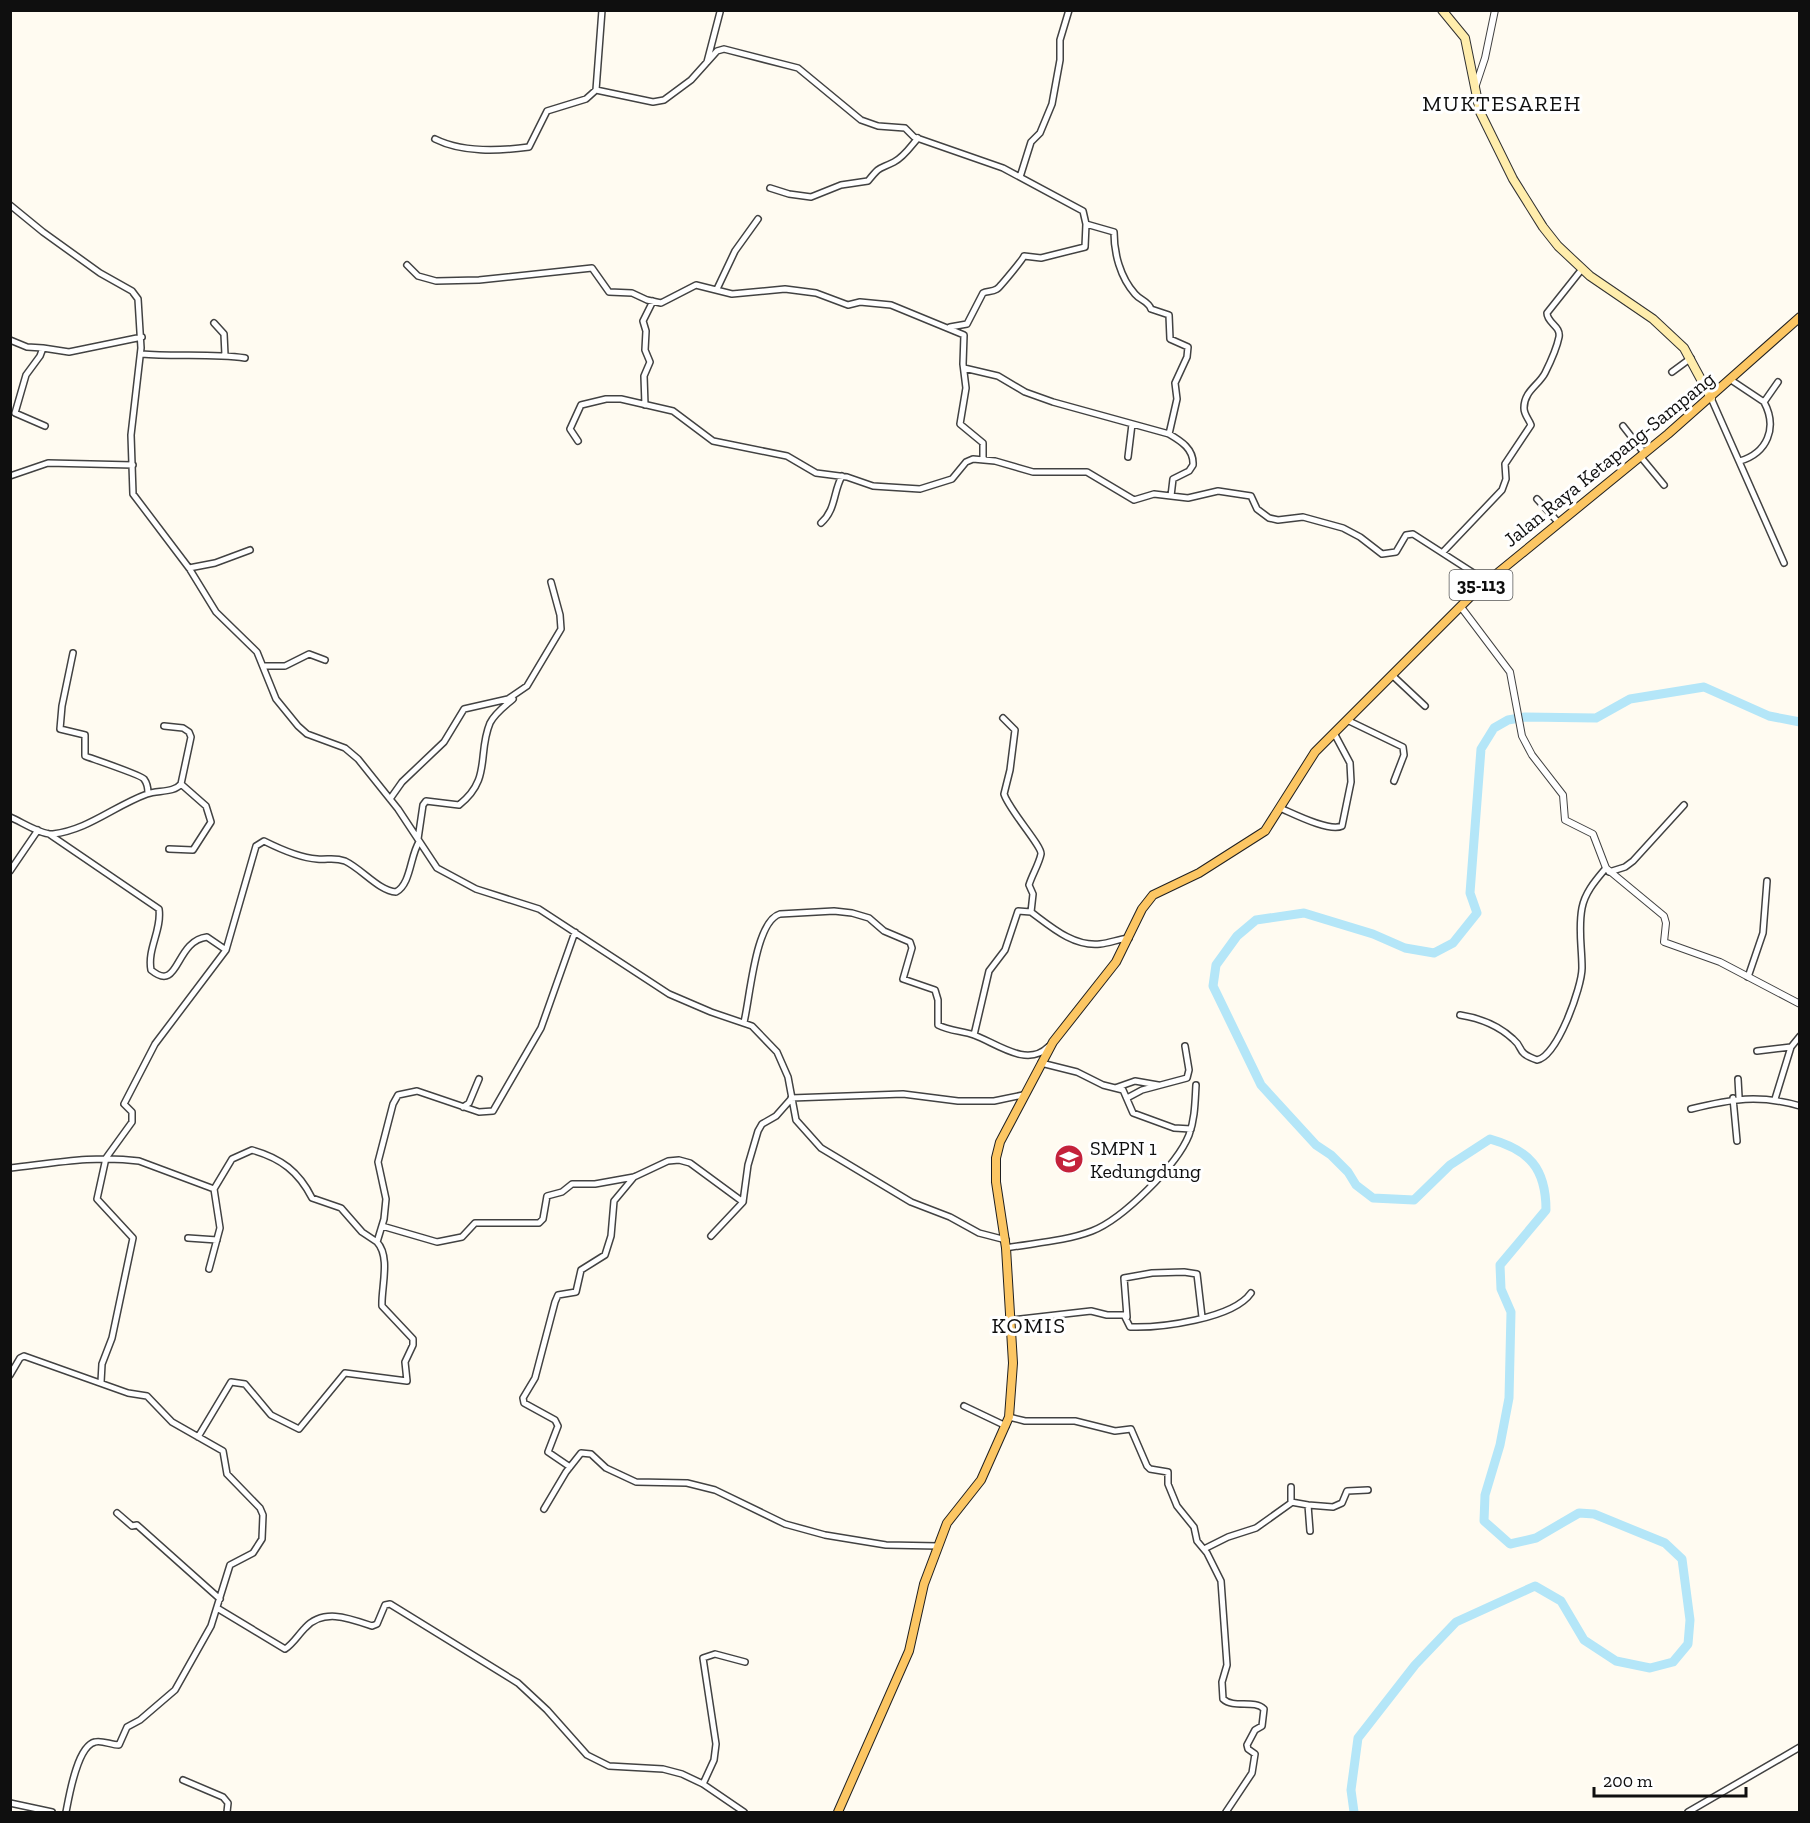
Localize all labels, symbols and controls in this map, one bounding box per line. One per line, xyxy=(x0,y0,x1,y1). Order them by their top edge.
district label: MUKTESAREH xyxy=(1422,90,1582,117)
street label: Jalan Raya Ketapang-Sampang xyxy=(1499,366,1719,552)
road number: 35-113 xyxy=(1450,570,1512,600)
place label: SMPN 1 Kedungdung xyxy=(1090,1136,1201,1183)
school or university icon: SMPN 1 Kedungdung xyxy=(1053,1143,1085,1175)
district label: KOMIS xyxy=(992,1312,1066,1339)
scale bar xyxy=(1594,1760,1746,1798)
text: 200 m xyxy=(1603,1770,1653,1792)

